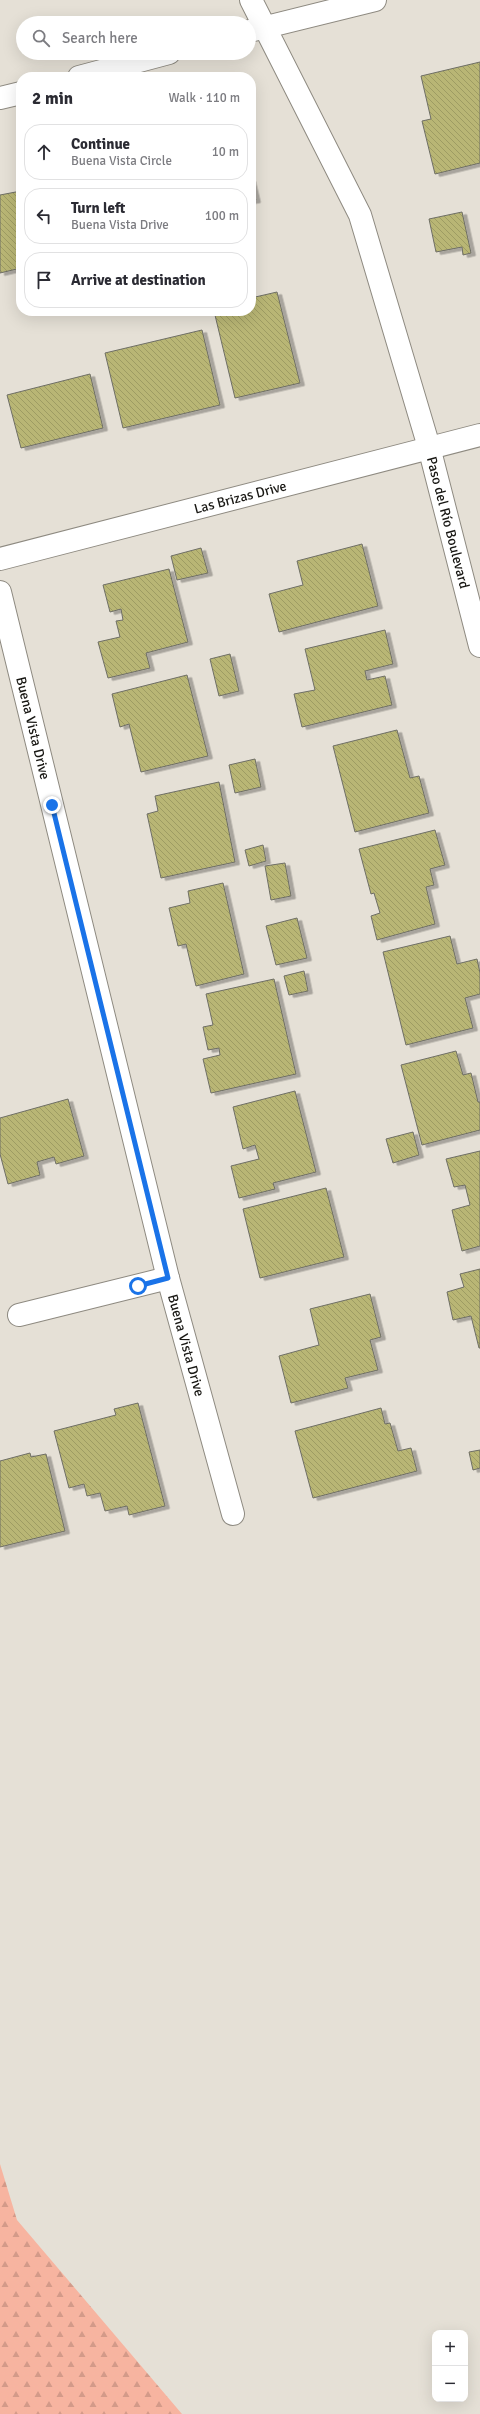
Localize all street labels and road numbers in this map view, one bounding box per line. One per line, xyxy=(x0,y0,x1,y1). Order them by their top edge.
street label: Paso del Río Boulevard xyxy=(423,455,473,590)
street label: Las Brizas Drive xyxy=(192,477,288,517)
street label: Buena Vista Drive xyxy=(13,675,54,781)
street label: Buena Vista Drive xyxy=(164,1292,209,1398)

